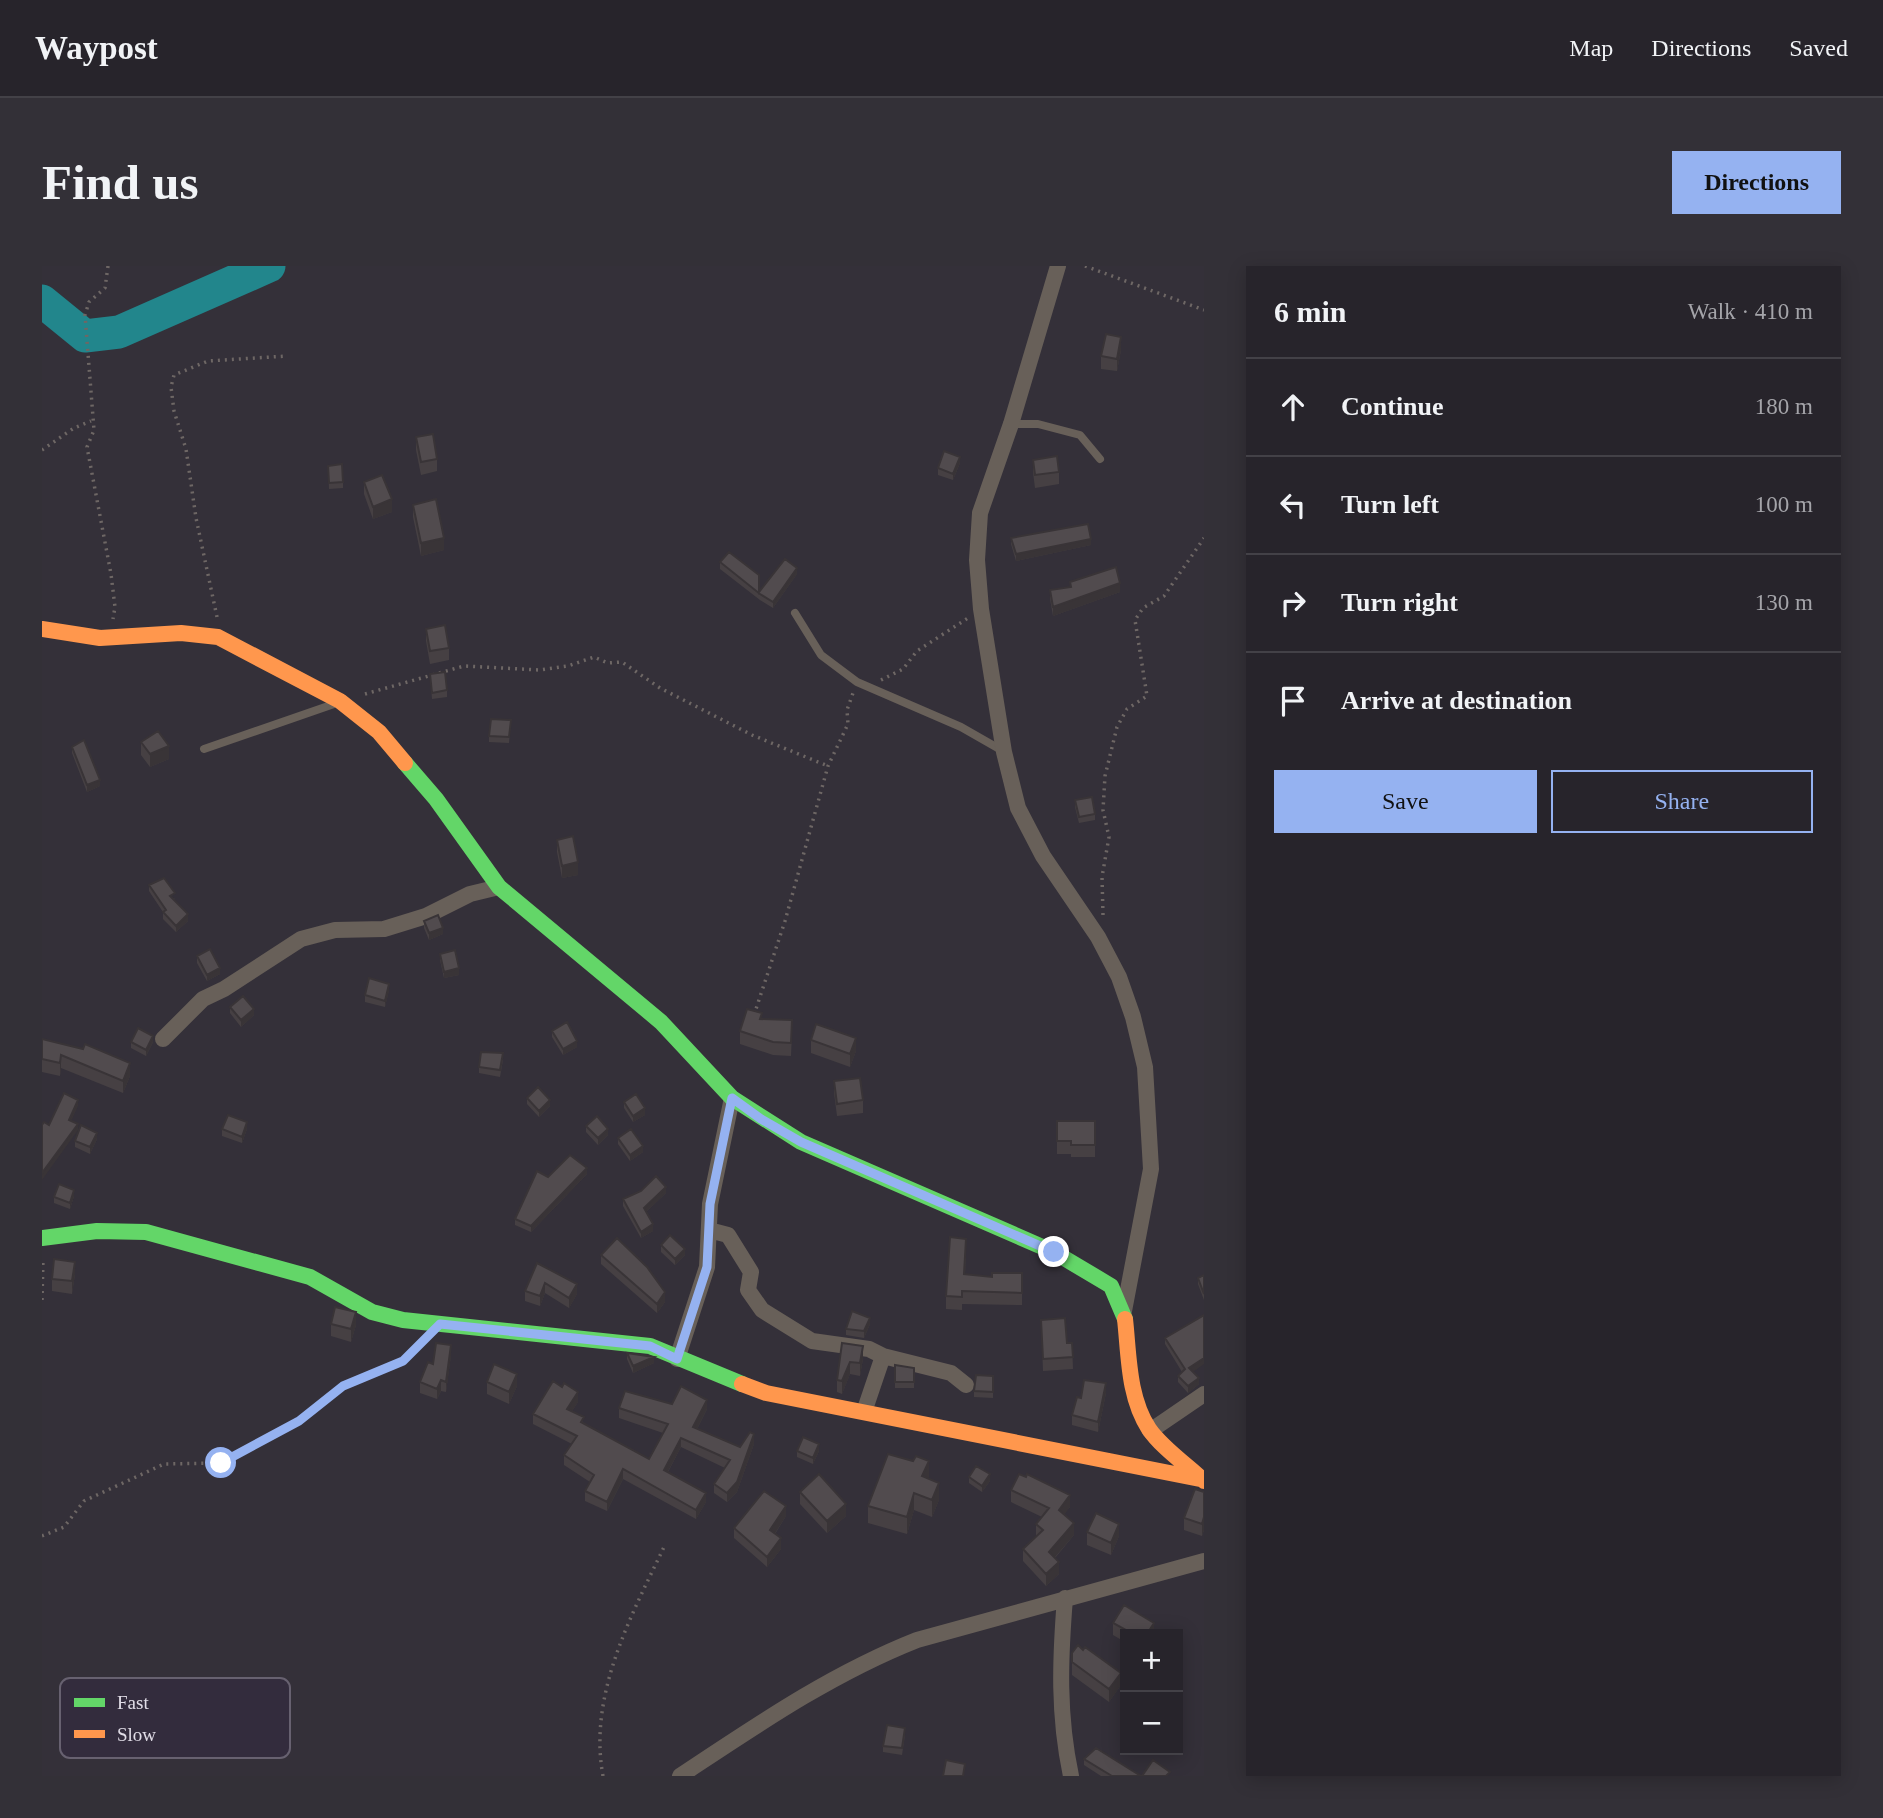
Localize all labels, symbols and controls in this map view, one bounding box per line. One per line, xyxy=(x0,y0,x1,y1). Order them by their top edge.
text: Waypost xyxy=(35,30,158,66)
text: Map xyxy=(1569,35,1613,61)
text: Directions xyxy=(1651,35,1751,61)
text: Saved xyxy=(1789,35,1848,61)
button: Directions xyxy=(1672,151,1841,214)
text: Find us xyxy=(42,155,199,210)
text: 6 min xyxy=(1274,295,1347,328)
text: Walk · 410 m xyxy=(1688,299,1813,324)
icon: ahead xyxy=(1274,388,1312,426)
text: Continue xyxy=(1341,392,1444,421)
text: 180 m xyxy=(1755,394,1813,419)
icon: left xyxy=(1274,486,1312,524)
text: Turn left xyxy=(1341,490,1439,519)
text: 100 m xyxy=(1755,492,1813,517)
icon: right xyxy=(1274,584,1312,622)
text: Turn right xyxy=(1341,588,1458,617)
text: 130 m xyxy=(1755,590,1813,615)
icon: arrive xyxy=(1274,682,1312,720)
text: Arrive at destination xyxy=(1341,686,1572,715)
button: Save xyxy=(1274,770,1537,833)
button: Share xyxy=(1551,770,1813,833)
route end xyxy=(1038,1236,1069,1267)
route start xyxy=(205,1447,236,1478)
map controls xyxy=(1120,1629,1183,1755)
button: + xyxy=(1120,1629,1183,1692)
legend xyxy=(60,1678,290,1758)
text: Fast xyxy=(117,1692,149,1713)
button: − xyxy=(1120,1692,1183,1755)
text: Slow xyxy=(117,1724,156,1745)

